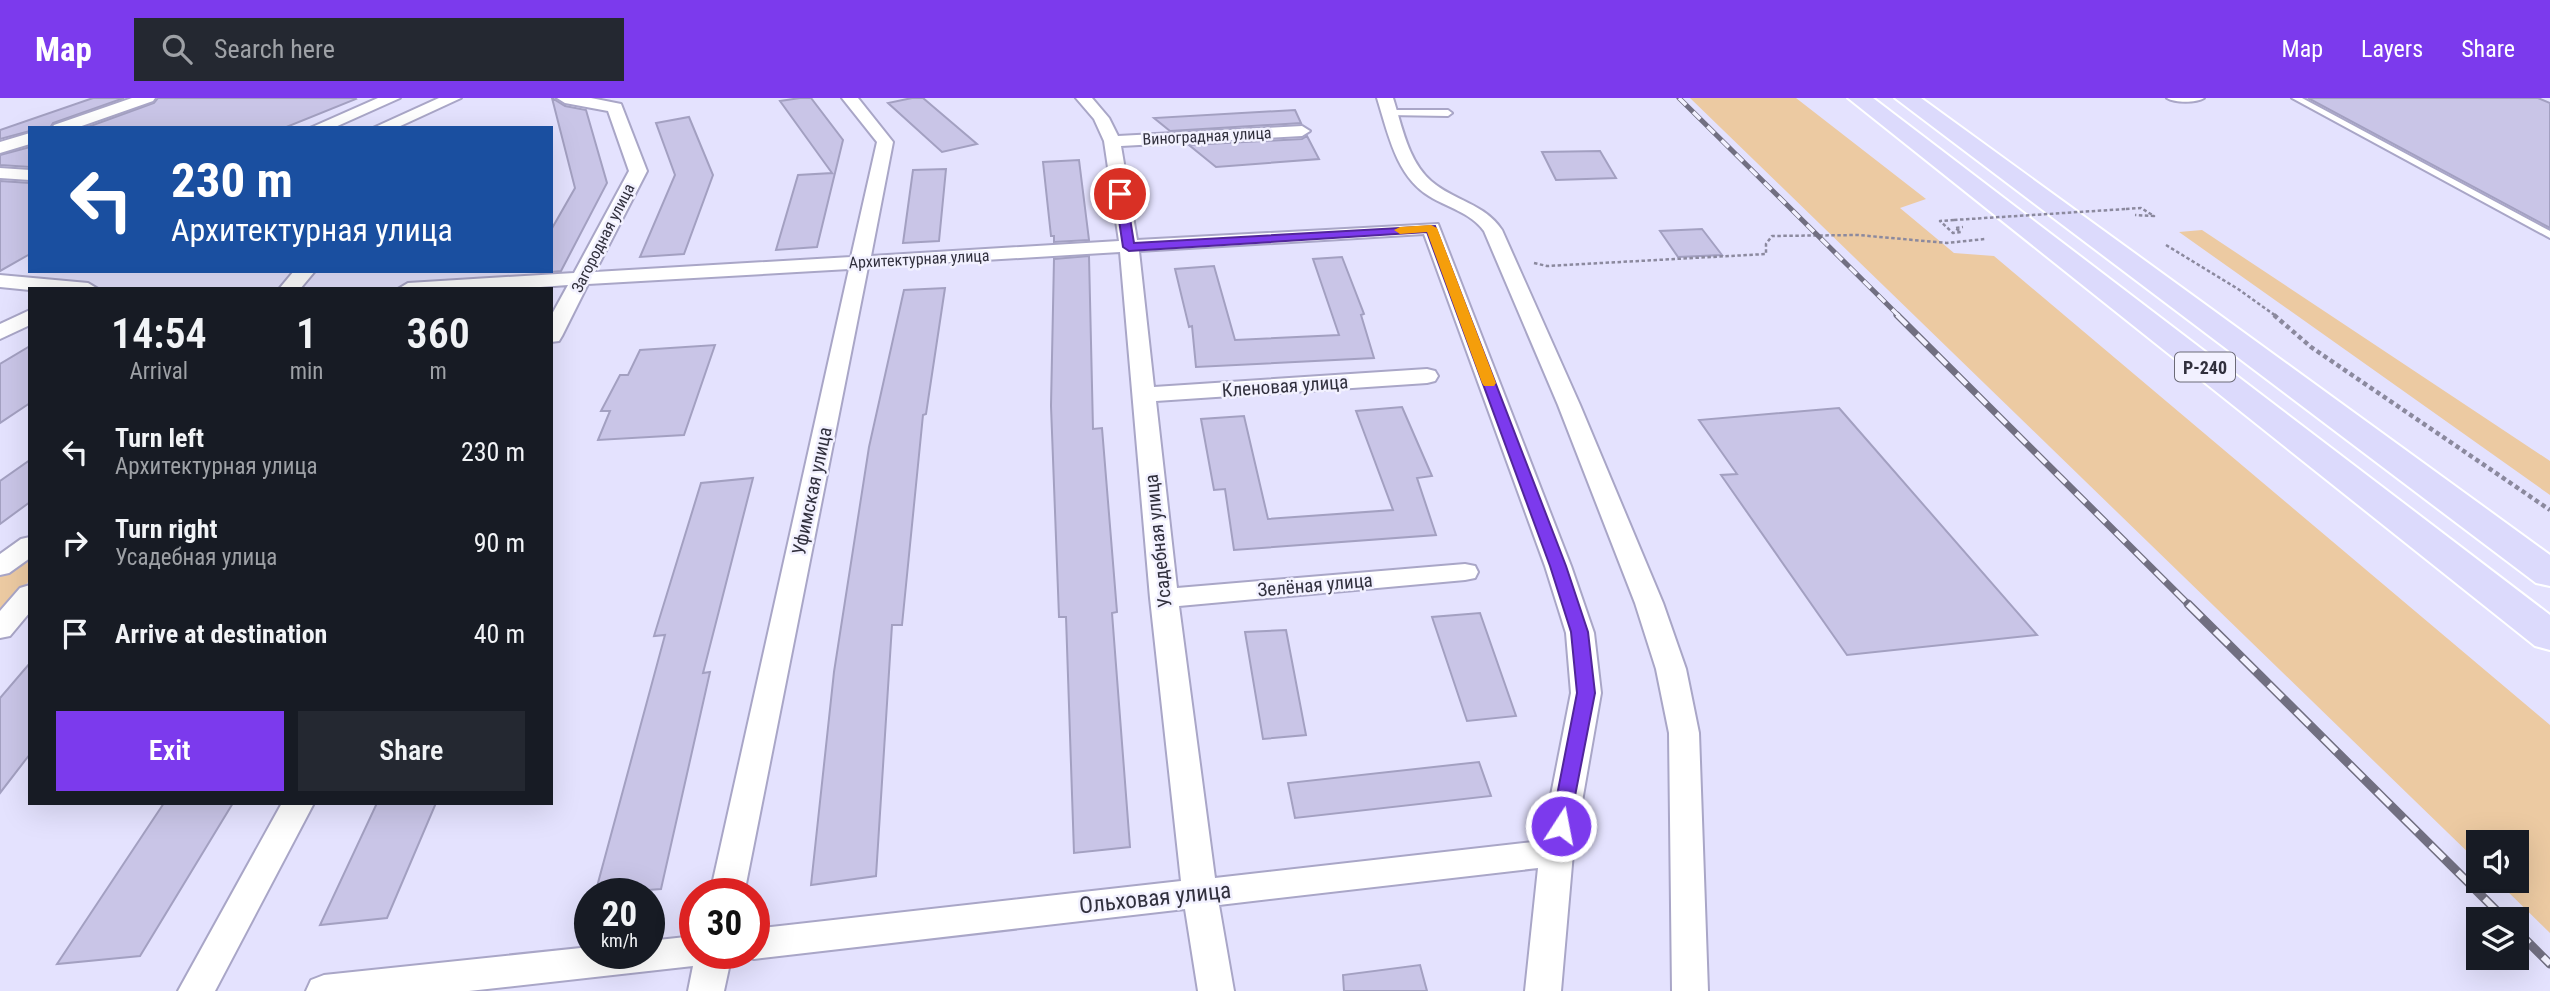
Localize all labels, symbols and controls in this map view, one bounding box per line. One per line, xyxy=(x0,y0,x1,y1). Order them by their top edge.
search box xyxy=(134,18,624,81)
text: Map xyxy=(35,30,92,69)
icon: search xyxy=(158,30,196,68)
text: Search here xyxy=(214,34,335,64)
text: Map xyxy=(2282,35,2323,63)
text: Layers xyxy=(2361,35,2423,63)
text: Share xyxy=(2461,35,2515,63)
street label: Виноградная улица xyxy=(1142,123,1272,149)
text: 230 m xyxy=(171,152,293,209)
icon: left xyxy=(56,154,147,245)
pin xyxy=(1090,164,1150,224)
icon: arrive xyxy=(1101,175,1139,213)
street label: Загородная улица xyxy=(567,180,639,296)
text: Архитектурная улица xyxy=(171,211,453,249)
street label: Архитектурная улица xyxy=(848,246,990,272)
text: 14:54 xyxy=(111,309,207,358)
text: 1 xyxy=(296,309,317,358)
text: 360 xyxy=(407,309,470,358)
road number: Р-240 xyxy=(2175,353,2235,382)
text: Arrival xyxy=(130,358,188,385)
text: min xyxy=(290,358,323,385)
text: m xyxy=(430,358,447,385)
street label: Кленовая улица xyxy=(1221,370,1349,402)
text: Turn left xyxy=(115,423,204,453)
street label: Уфимская улица xyxy=(787,425,837,557)
icon: left xyxy=(56,433,94,471)
text: 230 m xyxy=(461,437,525,467)
text: Архитектурная улица xyxy=(115,453,318,480)
street label: Усадебная улица xyxy=(1140,473,1176,609)
text: Turn right xyxy=(115,514,217,544)
icon: right xyxy=(56,524,94,562)
text: 90 m xyxy=(474,528,525,558)
text: Усадебная улица xyxy=(115,544,277,571)
street label: Зелёная улица xyxy=(1256,569,1374,601)
icon: arrive xyxy=(56,615,94,653)
text: Arrive at destination xyxy=(115,619,327,649)
text: 40 m xyxy=(474,619,525,649)
button: Exit xyxy=(56,711,284,791)
button: Share xyxy=(298,711,525,791)
position arrow xyxy=(1524,789,1598,863)
map controls xyxy=(2466,830,2529,970)
button: sound xyxy=(2466,830,2529,893)
street label: Ольховая улица xyxy=(1078,877,1232,919)
speed limit sign: 30 xyxy=(679,878,770,969)
text: 20 xyxy=(602,894,637,935)
button: layers xyxy=(2466,907,2529,970)
text: km/h xyxy=(601,930,638,951)

